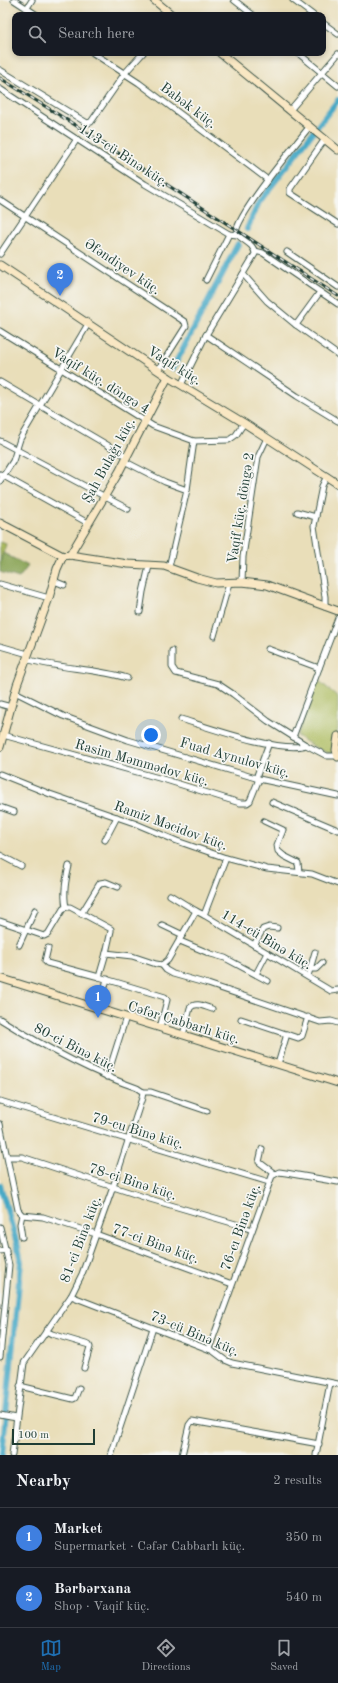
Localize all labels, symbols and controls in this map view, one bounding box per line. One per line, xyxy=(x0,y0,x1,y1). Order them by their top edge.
search box xyxy=(12,12,326,56)
icon: search xyxy=(26,23,48,45)
text: Search here xyxy=(58,27,135,42)
street label: Babək küç. xyxy=(158,80,219,131)
street label: 113-cü Binə küç. xyxy=(76,122,171,190)
street label: Əfəndiyev küç. xyxy=(82,236,163,297)
pin: 2 xyxy=(47,263,73,296)
street label: Vaqif küç. xyxy=(145,344,204,388)
street label: Vaqif küç. döngə 4 xyxy=(49,345,152,417)
street label: Şah Bulağı küç. xyxy=(80,416,138,505)
street label: Vaqif küç. döngə 2 xyxy=(225,451,257,565)
your location xyxy=(141,725,161,745)
street label: Fuad Aynulov küç. xyxy=(178,736,291,780)
street label: Rasim Məmmədov küç. xyxy=(73,737,210,789)
street label: Ramiz Məcidov küç. xyxy=(112,799,229,853)
street label: 114-cü Binə küç. xyxy=(219,907,314,972)
pin: 1 xyxy=(85,985,111,1018)
street label: Cəfər Cabbarlı küç. xyxy=(126,999,241,1047)
street label: 80-ci Binə küç. xyxy=(32,1021,119,1075)
street label: 79-cu Binə küç. xyxy=(90,1110,185,1152)
street label: 78-ci Binə küç. xyxy=(87,1161,178,1203)
street label: 76-cı Binə küç. xyxy=(219,1182,263,1273)
street label: 81-ci Binə küç. xyxy=(58,1194,104,1285)
street label: 77-ci Binə küç. xyxy=(110,1222,201,1266)
street label: 73-cü Binə küç. xyxy=(148,1309,241,1359)
scale bar xyxy=(12,1427,95,1446)
text: 100 m xyxy=(18,1430,49,1441)
text: Nearby xyxy=(16,1473,71,1490)
text: 2 results xyxy=(273,1474,322,1487)
text: Market xyxy=(54,1522,102,1537)
text: 1 xyxy=(25,1531,33,1544)
text: 350 m xyxy=(285,1531,322,1544)
text: Supermarket · Cəfər Cabbarlı küç. xyxy=(54,1540,245,1553)
text: Bərbərxana xyxy=(54,1582,131,1597)
text: 2 xyxy=(25,1591,33,1604)
text: 540 m xyxy=(285,1591,322,1604)
text: Shop · Vaqif küç. xyxy=(54,1600,150,1613)
tab: Map xyxy=(40,1637,62,1675)
tab: Directions xyxy=(142,1637,190,1675)
tab: Saved xyxy=(270,1637,298,1675)

